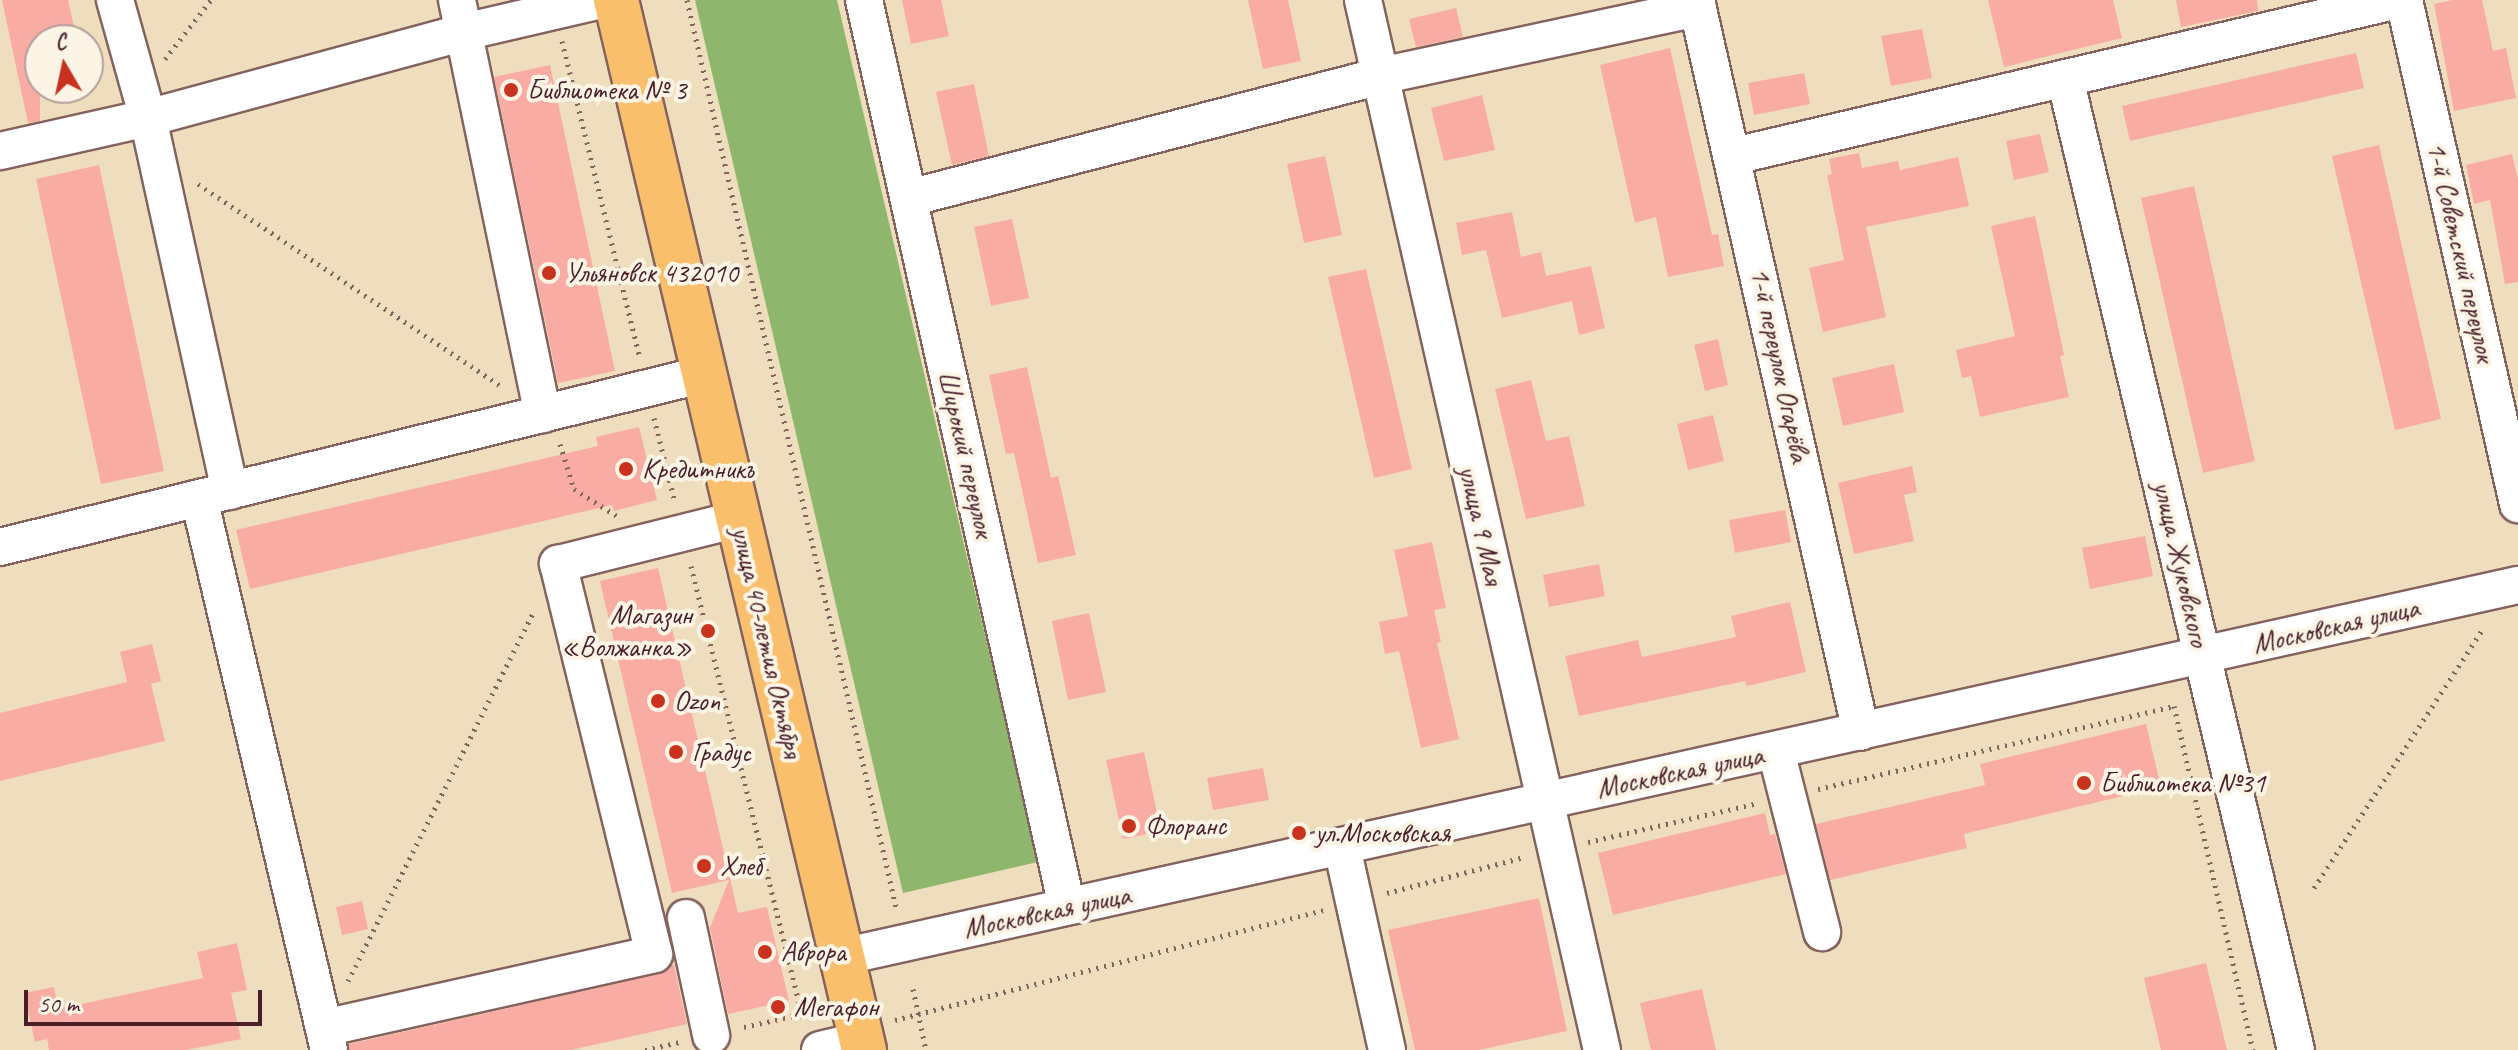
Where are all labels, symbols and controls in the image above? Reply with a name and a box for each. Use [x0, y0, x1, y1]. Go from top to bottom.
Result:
north arrow [24, 24, 104, 104]
text: С [53, 28, 68, 57]
place label: Библиотека № 3 [527, 73, 686, 107]
marker: Библиотека № 3 [502, 81, 520, 99]
street label: 1-й Советский переулок [2419, 139, 2503, 365]
place label: Ульяновск 432010 [565, 256, 738, 290]
marker: Ульяновск 432010 [540, 264, 558, 282]
street label: 1-й переулок Огарёва [1743, 264, 1817, 466]
street label: Широкий переулок [931, 368, 1001, 540]
place label: Кредитникъ [642, 452, 754, 486]
marker: Кредитникъ [617, 460, 635, 478]
street label: улица 9 Мая [1451, 462, 1511, 588]
street label: улица Жуковского [2146, 477, 2216, 651]
street label: улица 40-летия Октября [724, 522, 810, 762]
street label: Московская улица [2249, 590, 2423, 662]
place label: Магазин «Волжанка» [561, 598, 692, 664]
marker: Магазин «Волжанка» [699, 622, 717, 640]
place label: Ozon [674, 684, 720, 718]
marker: Ozon [649, 692, 667, 710]
place label: Градус [692, 735, 751, 769]
street label: Московская улица [1593, 738, 1767, 806]
marker: Градус [667, 743, 685, 761]
place label: Библиотека №31 [2100, 766, 2265, 800]
marker: Библиотека №31 [2075, 774, 2093, 792]
place label: Флоранс [1145, 809, 1226, 843]
place label: ул.Московская [1315, 816, 1450, 850]
marker: Флоранс [1120, 817, 1138, 835]
marker: ул.Московская [1290, 824, 1308, 842]
place label: Хлеб [720, 849, 761, 883]
marker: Хлеб [695, 857, 713, 875]
street label: Московская улица [960, 878, 1134, 946]
place label: Аврора [781, 935, 846, 969]
marker: Аврора [756, 943, 774, 961]
scale bar [28, 974, 266, 1024]
text: 50 m [38, 989, 79, 1019]
place label: Мегафон [794, 990, 878, 1024]
marker: Мегафон [769, 998, 787, 1016]

